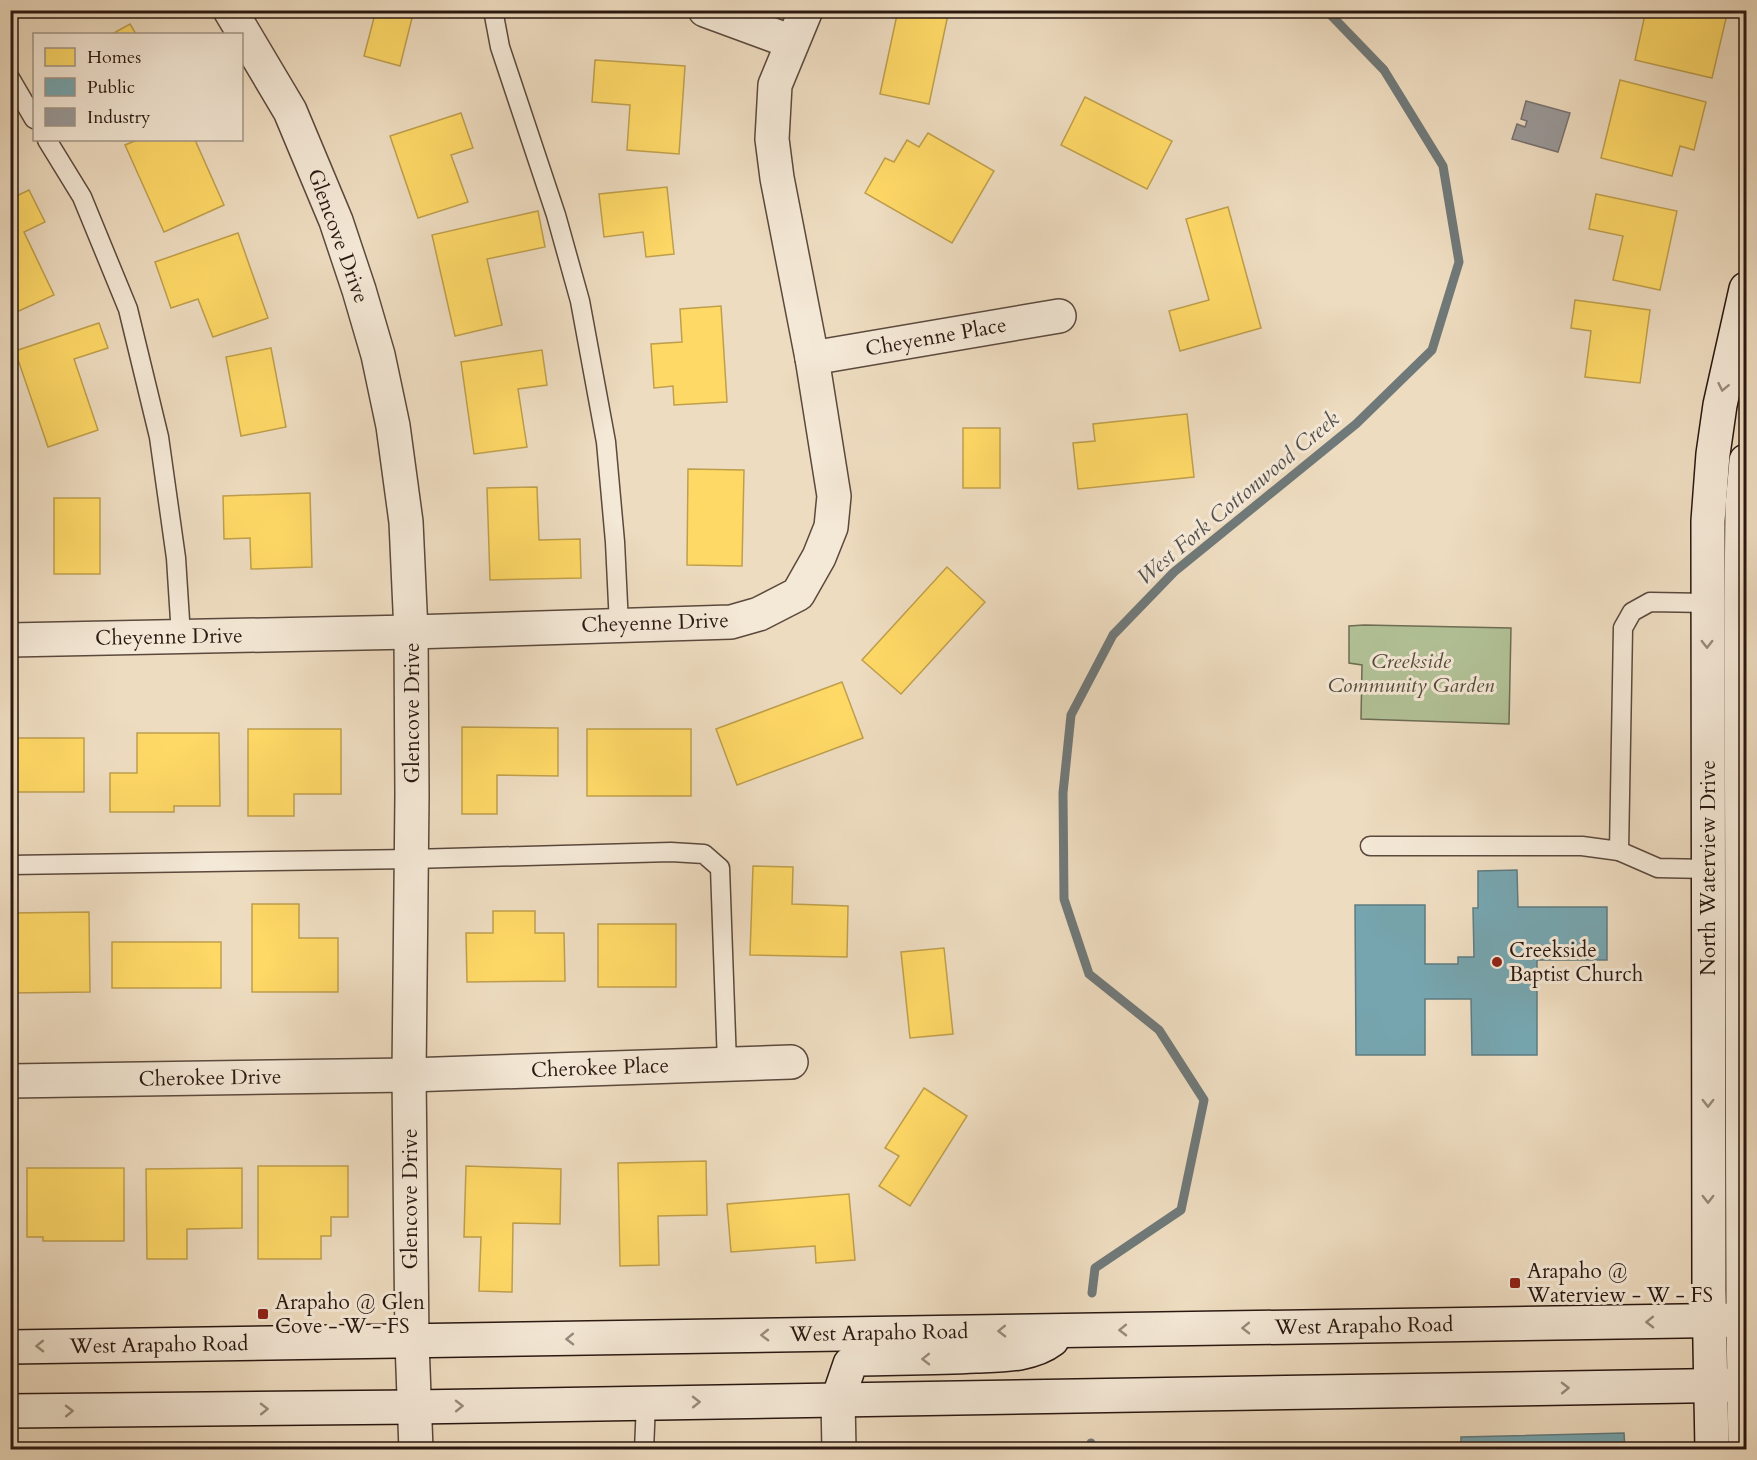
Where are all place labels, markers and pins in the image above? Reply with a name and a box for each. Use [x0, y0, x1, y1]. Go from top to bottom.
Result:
place label: Creekside Baptist Church [1509, 936, 1644, 989]
marker: Creekside Baptist Church [1490, 955, 1504, 969]
place label: Arapaho @ Waterview - W - FS [1526, 1257, 1713, 1310]
marker: Arapaho @ Waterview - W - FS [1508, 1276, 1522, 1290]
place label: Arapaho @ Glen Cove - W - FS [275, 1288, 425, 1341]
marker: Arapaho @ Glen Cove - W - FS [256, 1307, 270, 1321]

